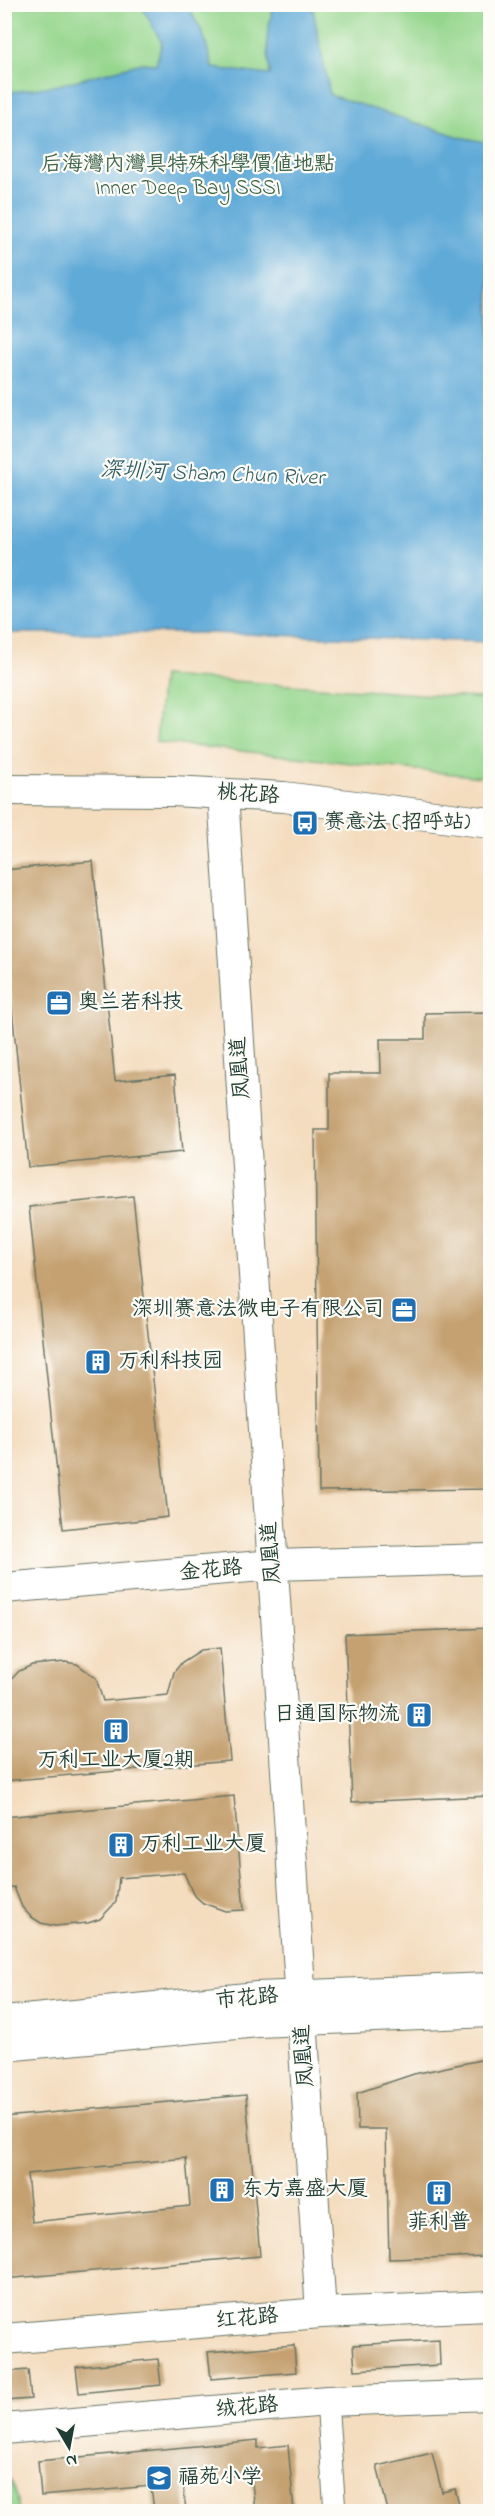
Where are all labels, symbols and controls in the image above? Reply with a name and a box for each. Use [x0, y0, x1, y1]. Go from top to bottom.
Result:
park label: 后海灣內灣具特殊科學價值地點 Inner Deep Bay SSSI [41, 150, 335, 206]
water label: 深圳河 Sham Chun River [100, 455, 328, 495]
street label: 桃花路 [216, 778, 280, 812]
bus stop icon: 赛意法 (招呼站) [290, 808, 320, 838]
place label: 赛意法 (招呼站) [324, 808, 470, 838]
office icon: 奥兰若科技 [44, 988, 74, 1018]
place label: 奥兰若科技 [78, 988, 183, 1018]
street label: 凤凰道 [224, 1036, 258, 1100]
place label: 深圳赛意法微电子有限公司 [132, 1295, 384, 1325]
office icon: 深圳赛意法微电子有限公司 [389, 1295, 419, 1325]
building icon: 万利科技园 [83, 1347, 113, 1377]
place label: 万利科技园 [118, 1347, 223, 1377]
street label: 凤凰道 [255, 1521, 289, 1585]
street label: 金花路 [178, 1553, 244, 1589]
place label: 日通国际物流 [274, 1700, 400, 1730]
building icon: 日通国际物流 [404, 1700, 434, 1730]
building icon: 万利工业大厦2期 [101, 1716, 131, 1746]
place label: 万利工业大厦2期 [37, 1746, 195, 1776]
building icon: 万利工业大厦 [106, 1830, 136, 1860]
place label: 万利工业大厦 [140, 1830, 266, 1860]
street label: 市花路 [214, 1981, 280, 2017]
street label: 凤凰道 [288, 2024, 322, 2088]
building icon: 东方嘉盛大厦 [207, 2175, 237, 2205]
place label: 东方嘉盛大厦 [242, 2175, 368, 2205]
building icon: 菲利普 [424, 2178, 454, 2208]
place label: 菲利普 [408, 2208, 471, 2238]
street label: 红花路 [214, 2301, 280, 2337]
street label: 绒花路 [214, 2390, 280, 2426]
north arrow [39, 2417, 99, 2477]
text: N [64, 2447, 79, 2473]
school or university icon: 福苑小学 [144, 2463, 174, 2493]
place label: 福苑小学 [178, 2463, 262, 2493]

